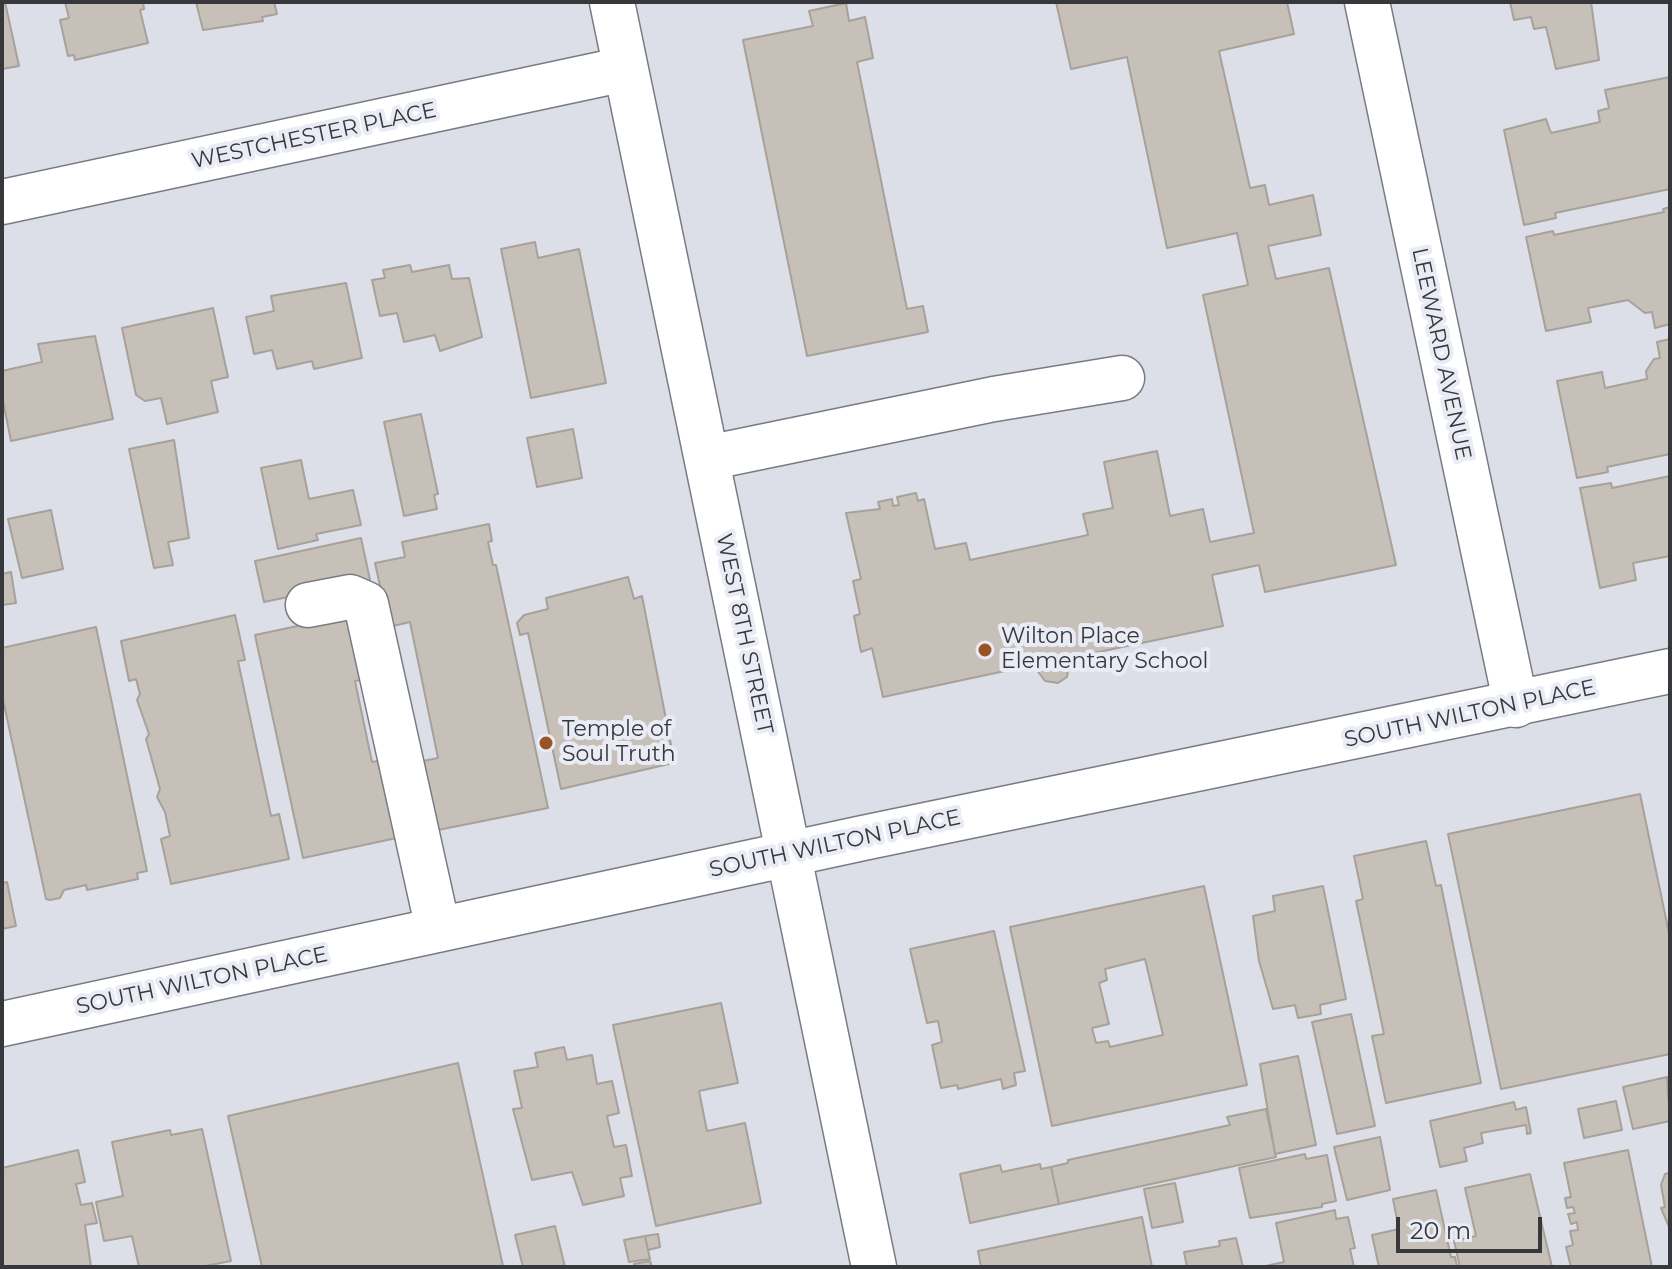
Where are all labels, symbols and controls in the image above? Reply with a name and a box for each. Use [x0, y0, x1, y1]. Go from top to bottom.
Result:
street label: WESTCHESTER PLACE [189, 97, 439, 175]
street label: LEEWARD AVENUE [1406, 246, 1476, 462]
street label: WEST 8TH STREET [710, 531, 778, 737]
place label: Wilton Place Elementary School [1001, 624, 1208, 676]
marker: Wilton Place Elementary School [976, 641, 994, 659]
street label: SOUTH WILTON PLACE [1342, 674, 1598, 754]
place label: Temple of Soul Truth [562, 717, 676, 768]
marker: Temple of Soul Truth [537, 734, 555, 752]
street label: SOUTH WILTON PLACE [707, 804, 963, 884]
street label: SOUTH WILTON PLACE [74, 941, 330, 1021]
scale bar [1400, 1201, 1546, 1251]
text: 20 m [1410, 1216, 1471, 1245]

